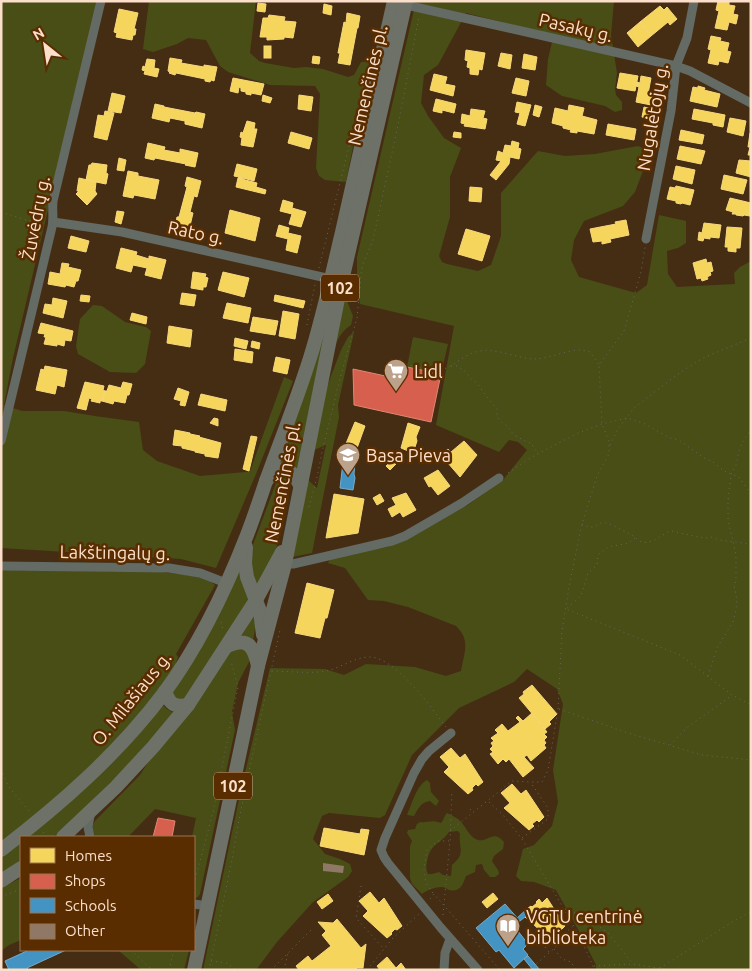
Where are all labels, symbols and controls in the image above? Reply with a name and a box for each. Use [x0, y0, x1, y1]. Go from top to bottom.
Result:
street label: Pasakų g. [537, 9, 615, 45]
north arrow [20, 20, 70, 70]
street label: Nemenčinės pl. [343, 23, 391, 147]
text: N [30, 24, 47, 43]
street label: Nugalėtojų g. [633, 62, 671, 172]
street label: Žuvėdrų g. [16, 174, 53, 262]
street label: Rato g. [166, 216, 226, 248]
road number: 102 [321, 274, 359, 302]
supermarket icon: Lidl [383, 358, 409, 392]
place label: Lidl [414, 361, 443, 381]
street label: Nemenčinės pl. [260, 420, 304, 544]
school or university icon: Basa Pieva [335, 442, 361, 476]
place label: Basa Pieva [366, 445, 451, 465]
street label: Lakštingalų g. [60, 541, 170, 563]
street label: O. Milašiaus g. [87, 647, 175, 749]
road number: 102 [214, 772, 252, 799]
legend [20, 836, 195, 951]
text: Homes [65, 847, 112, 864]
text: Shops [65, 872, 106, 889]
text: Schools [65, 897, 116, 914]
place label: VGTU centrinė biblioteka [526, 906, 643, 947]
library icon: VGTU centrinė biblioteka [495, 913, 521, 947]
text: Other [65, 922, 105, 939]

